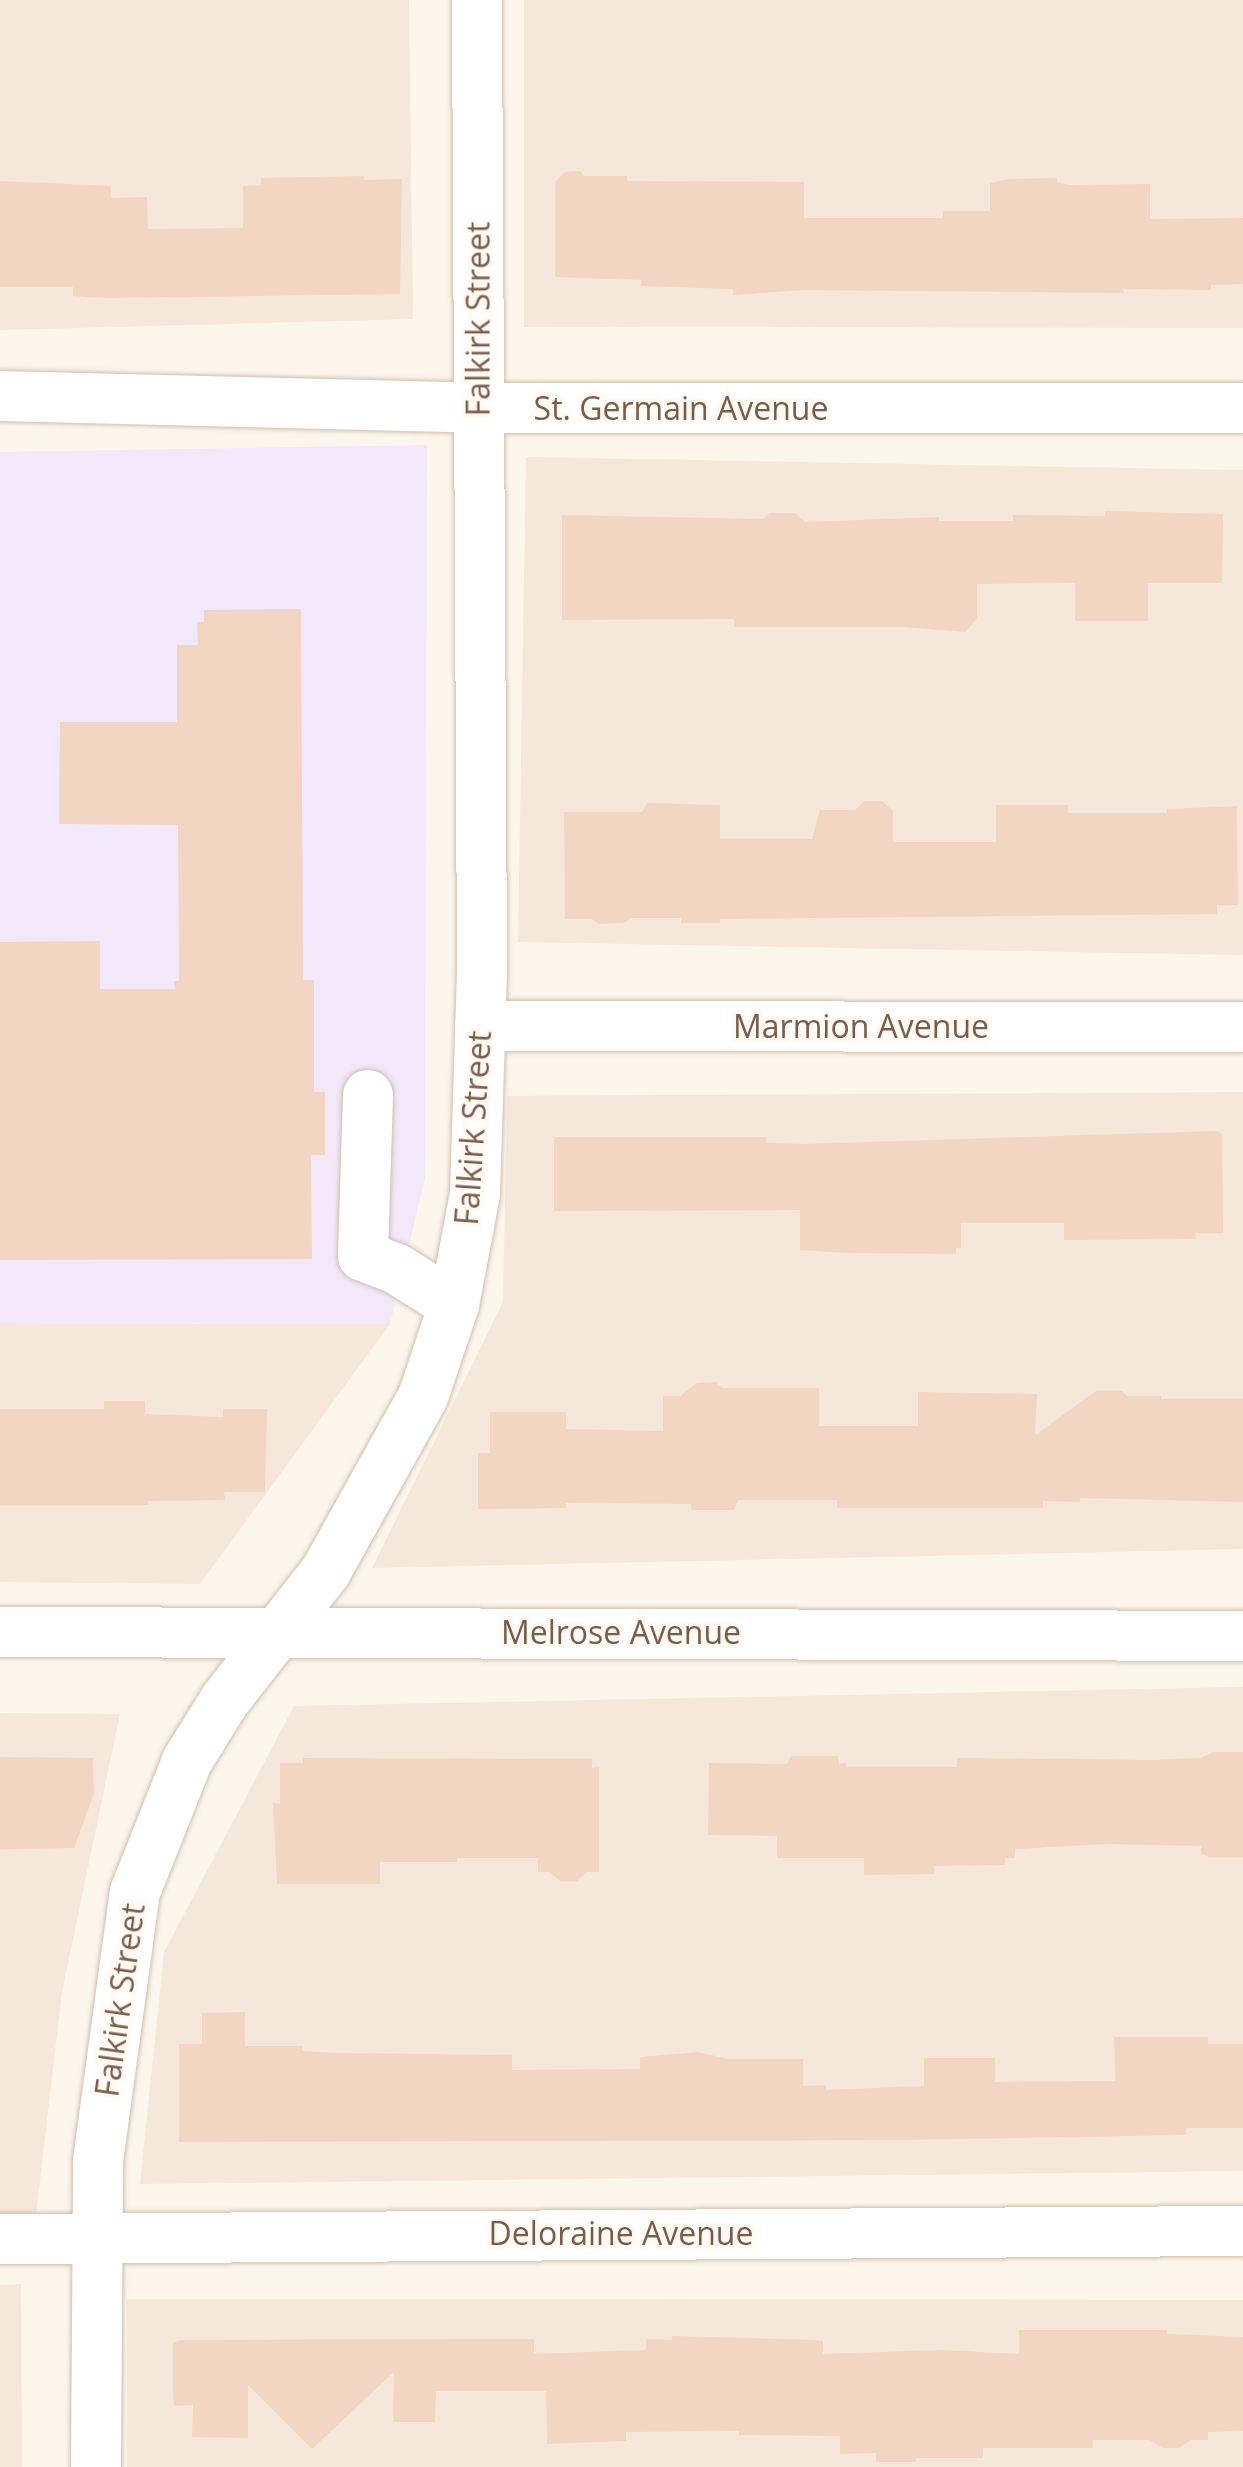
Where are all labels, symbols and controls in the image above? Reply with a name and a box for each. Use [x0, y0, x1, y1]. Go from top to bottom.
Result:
street label: Falkirk Street [459, 222, 497, 416]
street label: St. Germain Avenue [534, 389, 828, 427]
street label: Marmion Avenue [733, 1007, 989, 1045]
street label: Falkirk Street [447, 1029, 499, 1227]
street label: Melrose Avenue [501, 1613, 741, 1651]
street label: Falkirk Street [87, 1901, 153, 2099]
street label: Deloraine Avenue [489, 2214, 753, 2252]

